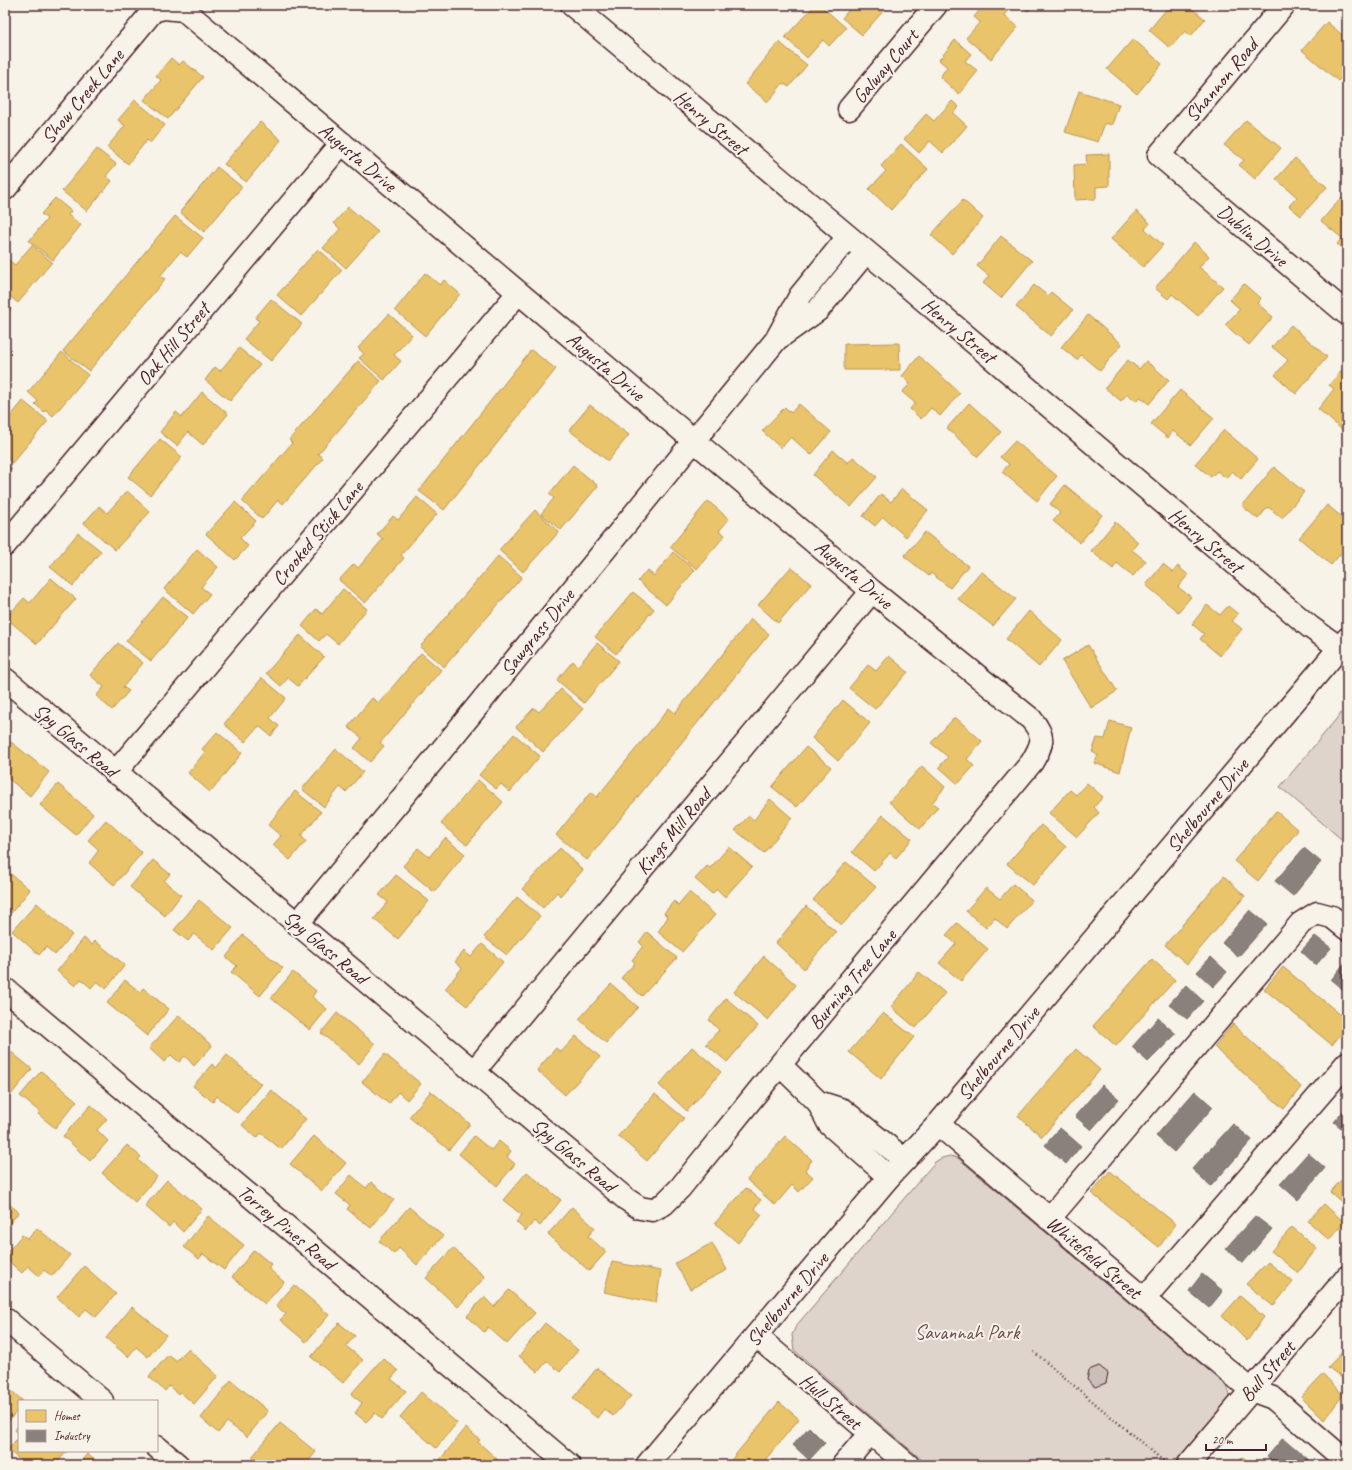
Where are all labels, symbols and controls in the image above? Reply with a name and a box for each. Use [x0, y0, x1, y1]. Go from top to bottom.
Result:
street label: Galway Court [847, 22, 925, 109]
street label: Shannon Road [1179, 31, 1266, 127]
street label: Show Creek Lane [35, 43, 130, 149]
street label: Henry Street [669, 84, 755, 163]
street label: Augusta Drive [314, 118, 403, 198]
street label: Dublin Drive [1212, 199, 1294, 273]
street label: Henry Street [917, 292, 1003, 371]
street label: Oak Hill Street [131, 295, 217, 391]
street label: Augusta Drive [562, 327, 651, 407]
street label: Crooked Stick Lane [266, 475, 369, 591]
street label: Henry Street [1164, 502, 1250, 581]
street label: Augusta Drive [810, 535, 899, 615]
street label: Sawgrass Drive [495, 583, 581, 681]
street label: Spy Glass Road [28, 698, 125, 785]
street label: Shelbourne Drive [1161, 752, 1255, 858]
street label: Kings Mill Road [630, 781, 719, 880]
street label: Spy Glass Road [278, 905, 375, 992]
street label: Burning Tree Lane [803, 923, 903, 1035]
street label: Shelbourne Drive [952, 1000, 1046, 1106]
street label: Spy Glass Road [526, 1113, 623, 1200]
street label: Torrey Pines Road [233, 1179, 343, 1278]
street label: Whitefield Street [1041, 1211, 1148, 1306]
street label: Shelbourne Drive [741, 1246, 835, 1352]
park label: Savannah Park [915, 1320, 1021, 1345]
street label: Bull Street [1234, 1334, 1302, 1407]
street label: Hull Street [795, 1368, 868, 1437]
legend [18, 1400, 158, 1452]
text: Homes [54, 1408, 81, 1424]
scale bar [1206, 1426, 1266, 1452]
text: Industry [54, 1428, 91, 1444]
text: 20 m [1212, 1432, 1234, 1448]

